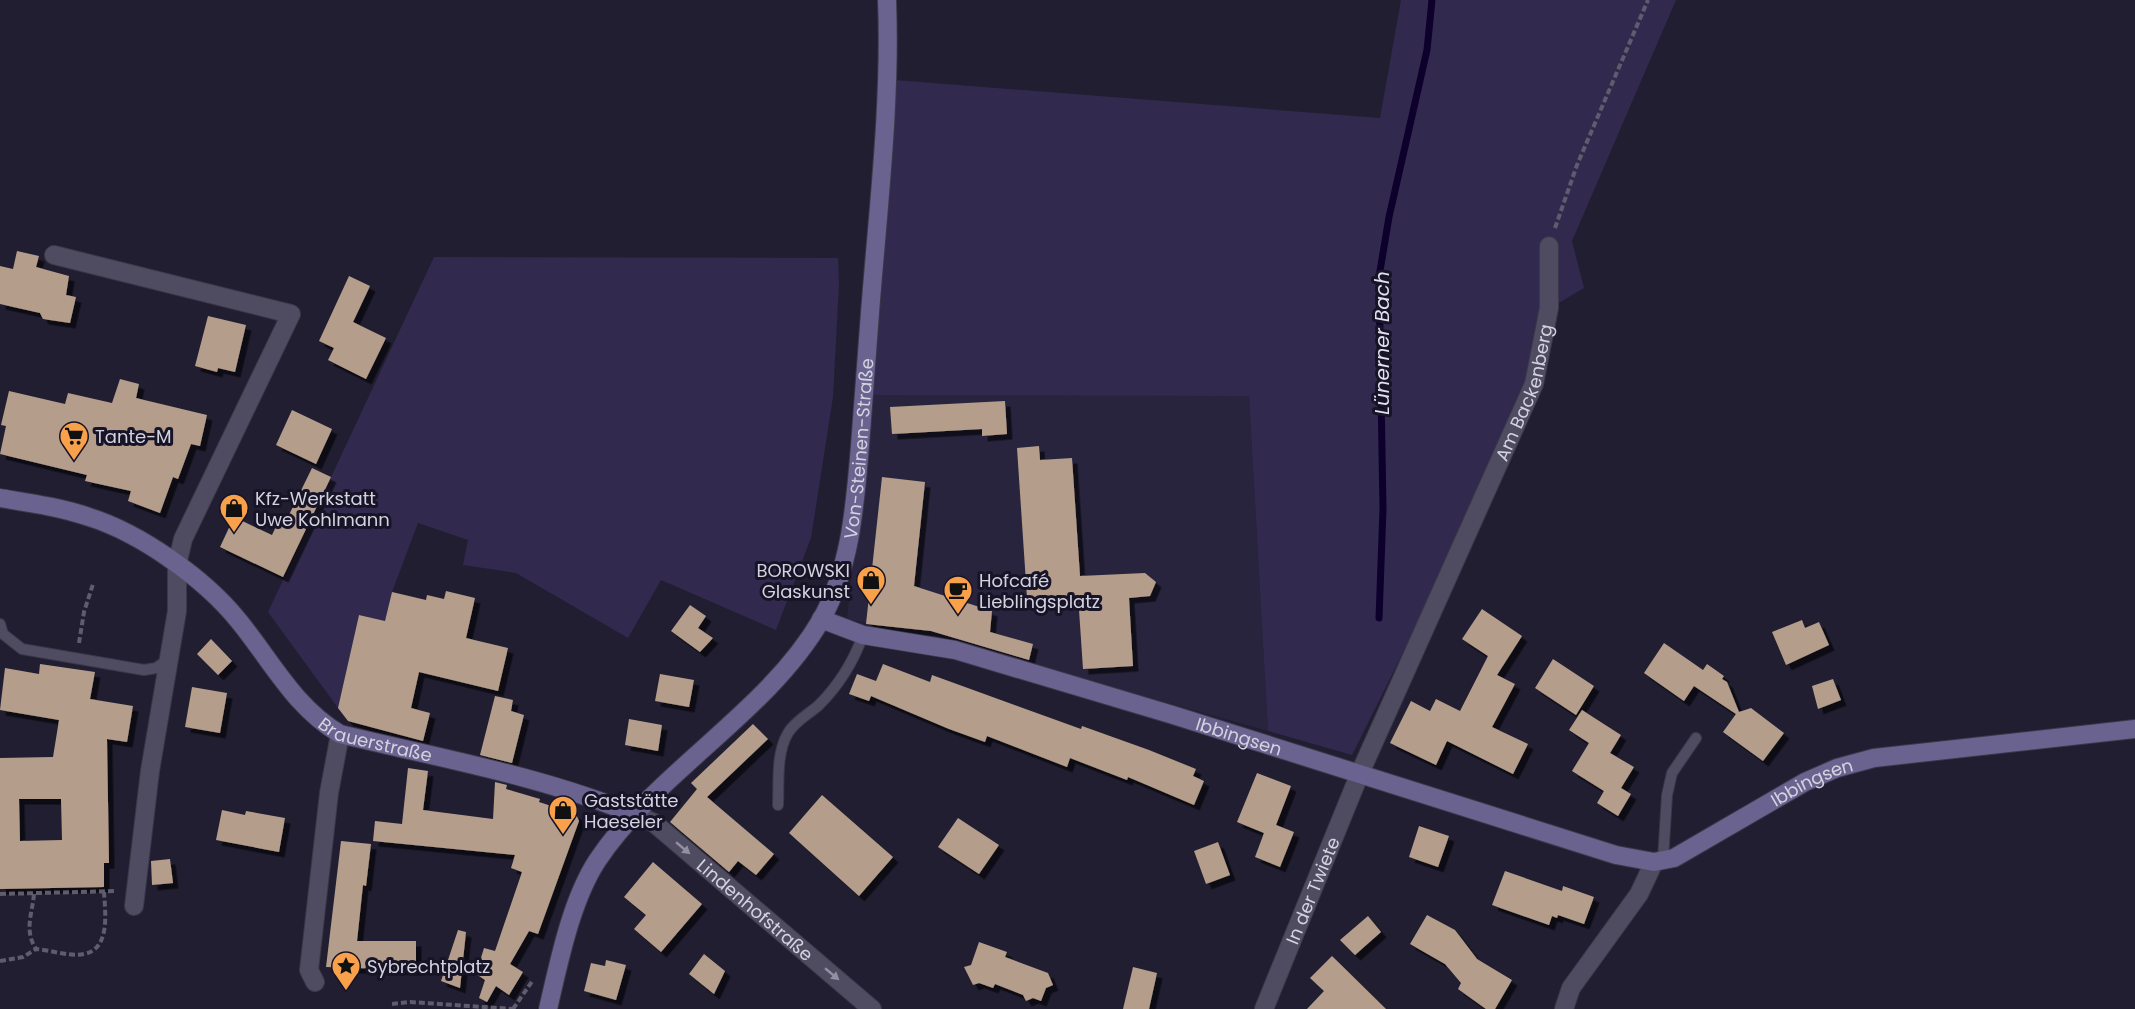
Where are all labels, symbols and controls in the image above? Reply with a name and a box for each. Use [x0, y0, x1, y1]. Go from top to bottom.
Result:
water label: Lünerner Bach [1368, 271, 1396, 415]
street label: Am Backenberg [1489, 322, 1558, 465]
street label: Von-Steinen-Straße [837, 357, 879, 541]
supermarket icon: Tante-M [58, 420, 90, 462]
place label: Tante-M [95, 424, 172, 449]
place label: Kfz-Werkstatt Uwe Kohlmann [255, 486, 390, 532]
shop icon: Kfz-Werkstatt Uwe Kohlmann [218, 492, 250, 534]
place label: BOROWSKI Glaskunst [756, 558, 850, 604]
shop icon: BOROWSKI Glaskunst [855, 564, 887, 606]
place label: Hofcafé Lieblingsplatz [979, 568, 1100, 614]
cafe icon: Hofcafé Lieblingsplatz [942, 574, 974, 616]
street label: Brauerstraße [313, 711, 435, 767]
street label: Ibbingsen [1193, 711, 1285, 761]
street label: Ibbingsen [1766, 752, 1856, 812]
place label: Gaststätte Haeseler [584, 788, 679, 834]
shop icon: Gaststätte Haeseler [547, 794, 579, 836]
street label: In der Twiete [1279, 833, 1345, 948]
one-way arrow [675, 841, 691, 854]
street label: Lindenhofstraße [692, 853, 819, 966]
place icon: Sybrechtplatz [330, 950, 362, 992]
place label: Sybrechtplatz [367, 954, 490, 979]
one-way arrow [824, 967, 839, 980]

